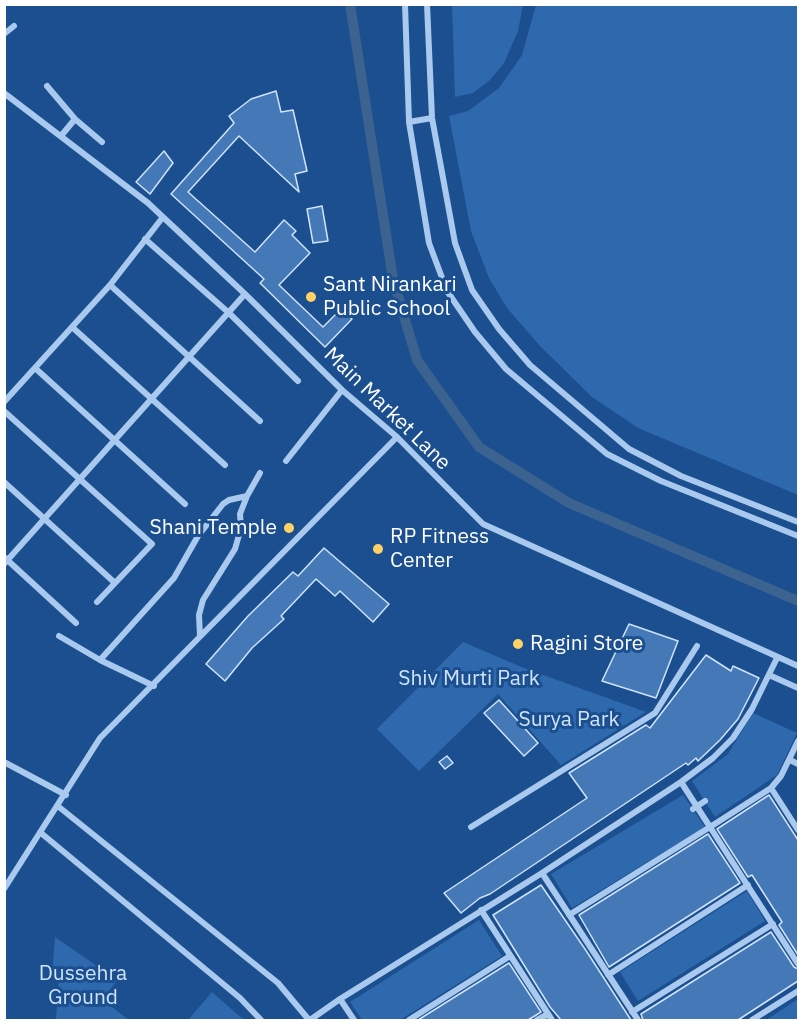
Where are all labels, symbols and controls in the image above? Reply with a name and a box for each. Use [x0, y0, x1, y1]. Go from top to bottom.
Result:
place label: Sant Nirankari Public School [323, 272, 457, 322]
marker: Sant Nirankari Public School [304, 290, 318, 304]
street label: Main Market Lane [319, 342, 455, 476]
place label: Shani Temple [150, 515, 277, 541]
marker: Shani Temple [282, 521, 296, 535]
place label: RP Fitness Center [390, 524, 489, 574]
marker: RP Fitness Center [371, 542, 385, 556]
place label: Ragini Store [530, 631, 643, 657]
marker: Ragini Store [511, 637, 525, 651]
park label: Shiv Murti Park [398, 666, 540, 692]
park label: Surya Park [519, 707, 619, 733]
park label: Dussehra Ground [39, 961, 127, 1011]

